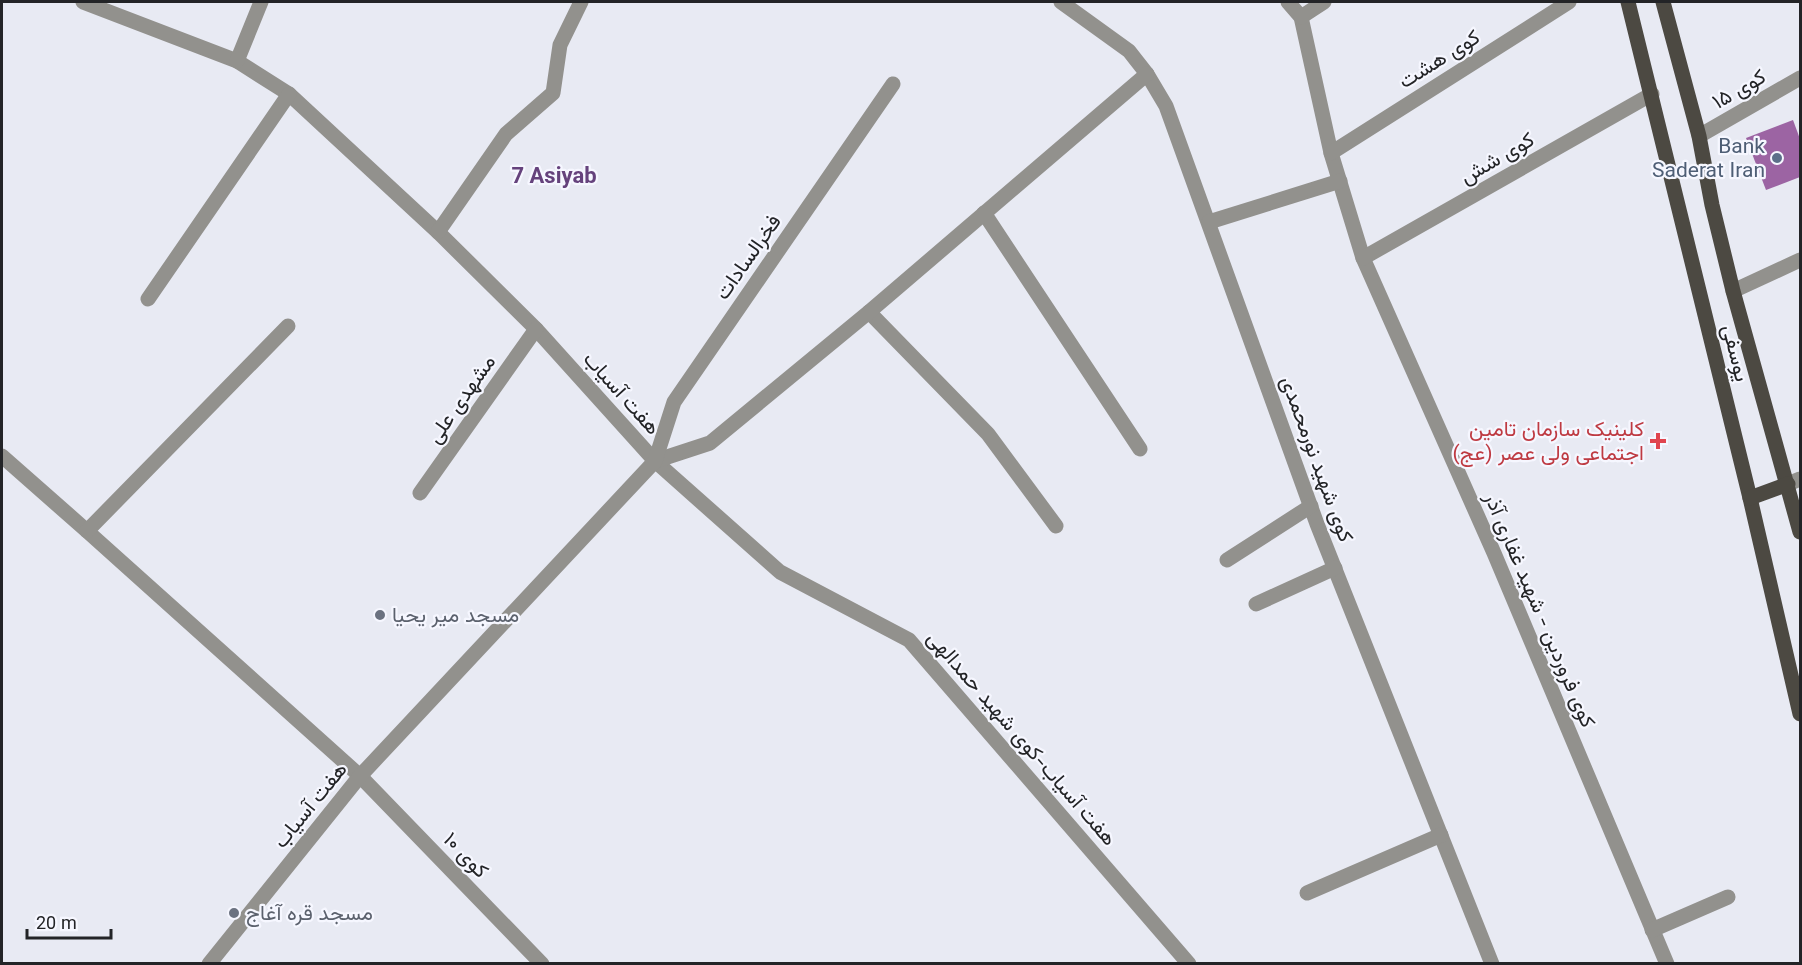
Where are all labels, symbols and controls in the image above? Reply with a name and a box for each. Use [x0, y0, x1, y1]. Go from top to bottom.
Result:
street label: کوی هشت [1392, 22, 1487, 98]
street label: کوی ۱۵ [1707, 62, 1773, 119]
street label: کوی شش [1454, 125, 1541, 194]
place label: Bank Saderat Iran [1652, 131, 1765, 188]
marker: Bank Saderat Iran [1770, 151, 1784, 165]
district label: 7 Asiyab [511, 160, 597, 195]
street label: فخرالسادات [708, 208, 791, 307]
street label: یوسفی [1712, 321, 1758, 385]
street label: هفت آسیاب [574, 345, 668, 443]
street label: مشهدی علی [419, 349, 505, 451]
street label: کوی شهید نورمحمدی [1270, 372, 1361, 547]
place label: کلینیک سازمان تامین اجتماعی ولی عصر (عج) [1453, 414, 1644, 471]
marker: کلینیک سازمان تامین اجتماعی ولی عصر (عج) [1649, 432, 1667, 450]
street label: کوی فروردین - شهید غفاری آذر [1474, 487, 1603, 733]
place label: مسجد میر یحیا [392, 600, 519, 633]
marker: مسجد میر یحیا [373, 608, 387, 622]
street label: هفت آسیاب-کوی شهید حمدالهی [918, 624, 1124, 854]
street label: هفت آسیاب [266, 755, 356, 856]
street label: کوی ۱۰ [434, 825, 496, 887]
place label: مسجد قره آغاج [246, 898, 373, 931]
scale bar [27, 902, 111, 940]
marker: مسجد قره آغاج [227, 906, 241, 920]
text: 20 m [36, 911, 77, 939]

